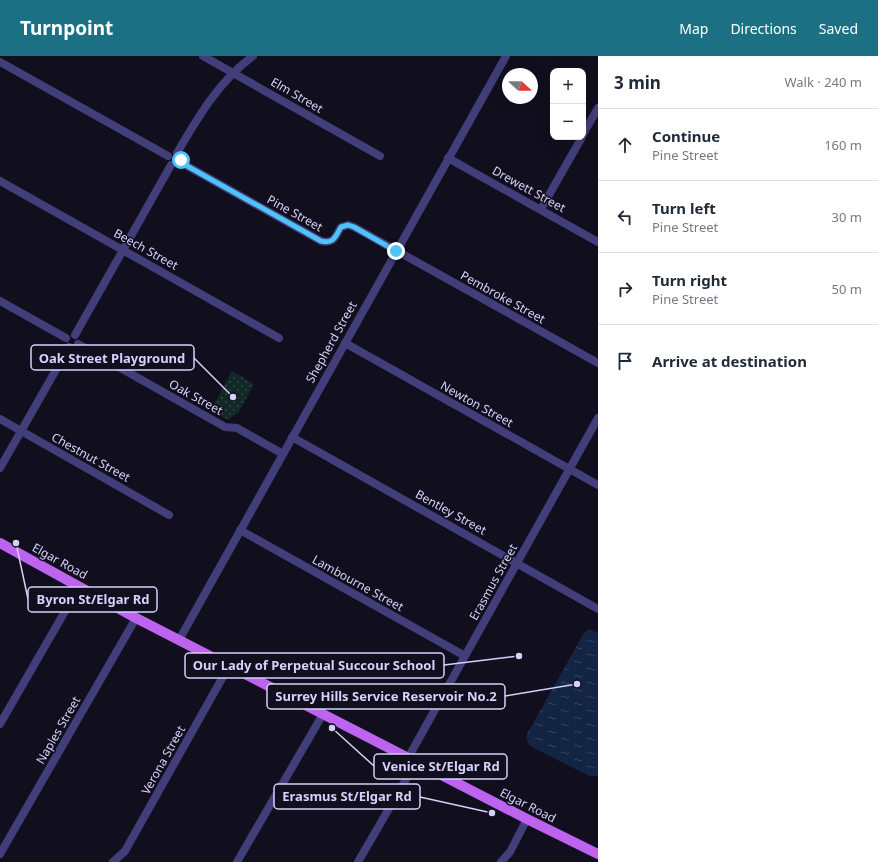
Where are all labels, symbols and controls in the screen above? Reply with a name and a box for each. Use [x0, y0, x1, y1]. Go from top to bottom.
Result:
text: Turnpoint [20, 15, 113, 41]
text: Map [679, 19, 708, 38]
text: Directions [730, 19, 797, 38]
text: Saved [819, 19, 858, 38]
north arrow [502, 68, 538, 104]
map controls [550, 68, 586, 140]
button: + [550, 68, 586, 104]
text: 3 min [614, 71, 661, 94]
street label: Elm Street [268, 73, 327, 117]
text: Walk · 240 m [784, 73, 862, 91]
button: − [550, 104, 586, 140]
text: Continue [652, 126, 720, 146]
icon: ahead [614, 134, 636, 156]
text: 160 m [824, 136, 862, 154]
text: Pine Street [652, 146, 718, 164]
route start [172, 151, 190, 169]
street label: Drewett Street [489, 162, 569, 217]
street label: Pine Street [264, 191, 326, 236]
text: Turn left [652, 198, 716, 218]
icon: left [614, 206, 636, 228]
text: 30 m [832, 208, 862, 226]
text: Pine Street [652, 218, 718, 236]
street label: Beech Street [111, 224, 182, 274]
route end [387, 242, 405, 260]
street label: Pembroke Street [458, 267, 549, 328]
text: Turn right [652, 270, 727, 290]
icon: right [614, 278, 636, 300]
text: 50 m [832, 280, 862, 298]
text: Pine Street [652, 290, 718, 308]
street label: Shepherd Street [301, 297, 361, 386]
callout: Oak Street Playground [31, 345, 194, 370]
text: Oak Street Playground [39, 349, 185, 367]
icon: arrive [614, 350, 636, 372]
text: Arrive at destination [652, 351, 807, 371]
street label: Oak Street [166, 375, 227, 419]
street label: Newton Street [438, 377, 517, 431]
street label: Chestnut Street [49, 428, 134, 486]
street label: Bentley Street [412, 485, 490, 539]
street label: Elgar Road [29, 539, 91, 583]
street label: Erasmus Street [465, 540, 521, 623]
street label: Lambourne Street [309, 551, 407, 615]
callout: Byron St/Elgar Rd [28, 587, 157, 612]
text: Byron St/Elgar Rd [37, 590, 149, 608]
callout: Our Lady of Perpetual Succour School [185, 653, 444, 678]
text: Our Lady of Perpetual Succour School [193, 656, 435, 674]
callout: Surrey Hills Service Reservoir No.2 [267, 684, 505, 709]
text: Surrey Hills Service Reservoir No.2 [275, 687, 497, 705]
street label: Naples Street [32, 692, 85, 767]
street label: Verona Street [137, 722, 189, 798]
callout: Venice St/Elgar Rd [374, 754, 507, 779]
text: Venice St/Elgar Rd [382, 757, 500, 775]
callout: Erasmus St/Elgar Rd [274, 784, 420, 809]
street label: Elgar Road [497, 784, 559, 826]
text: Erasmus St/Elgar Rd [282, 787, 412, 805]

